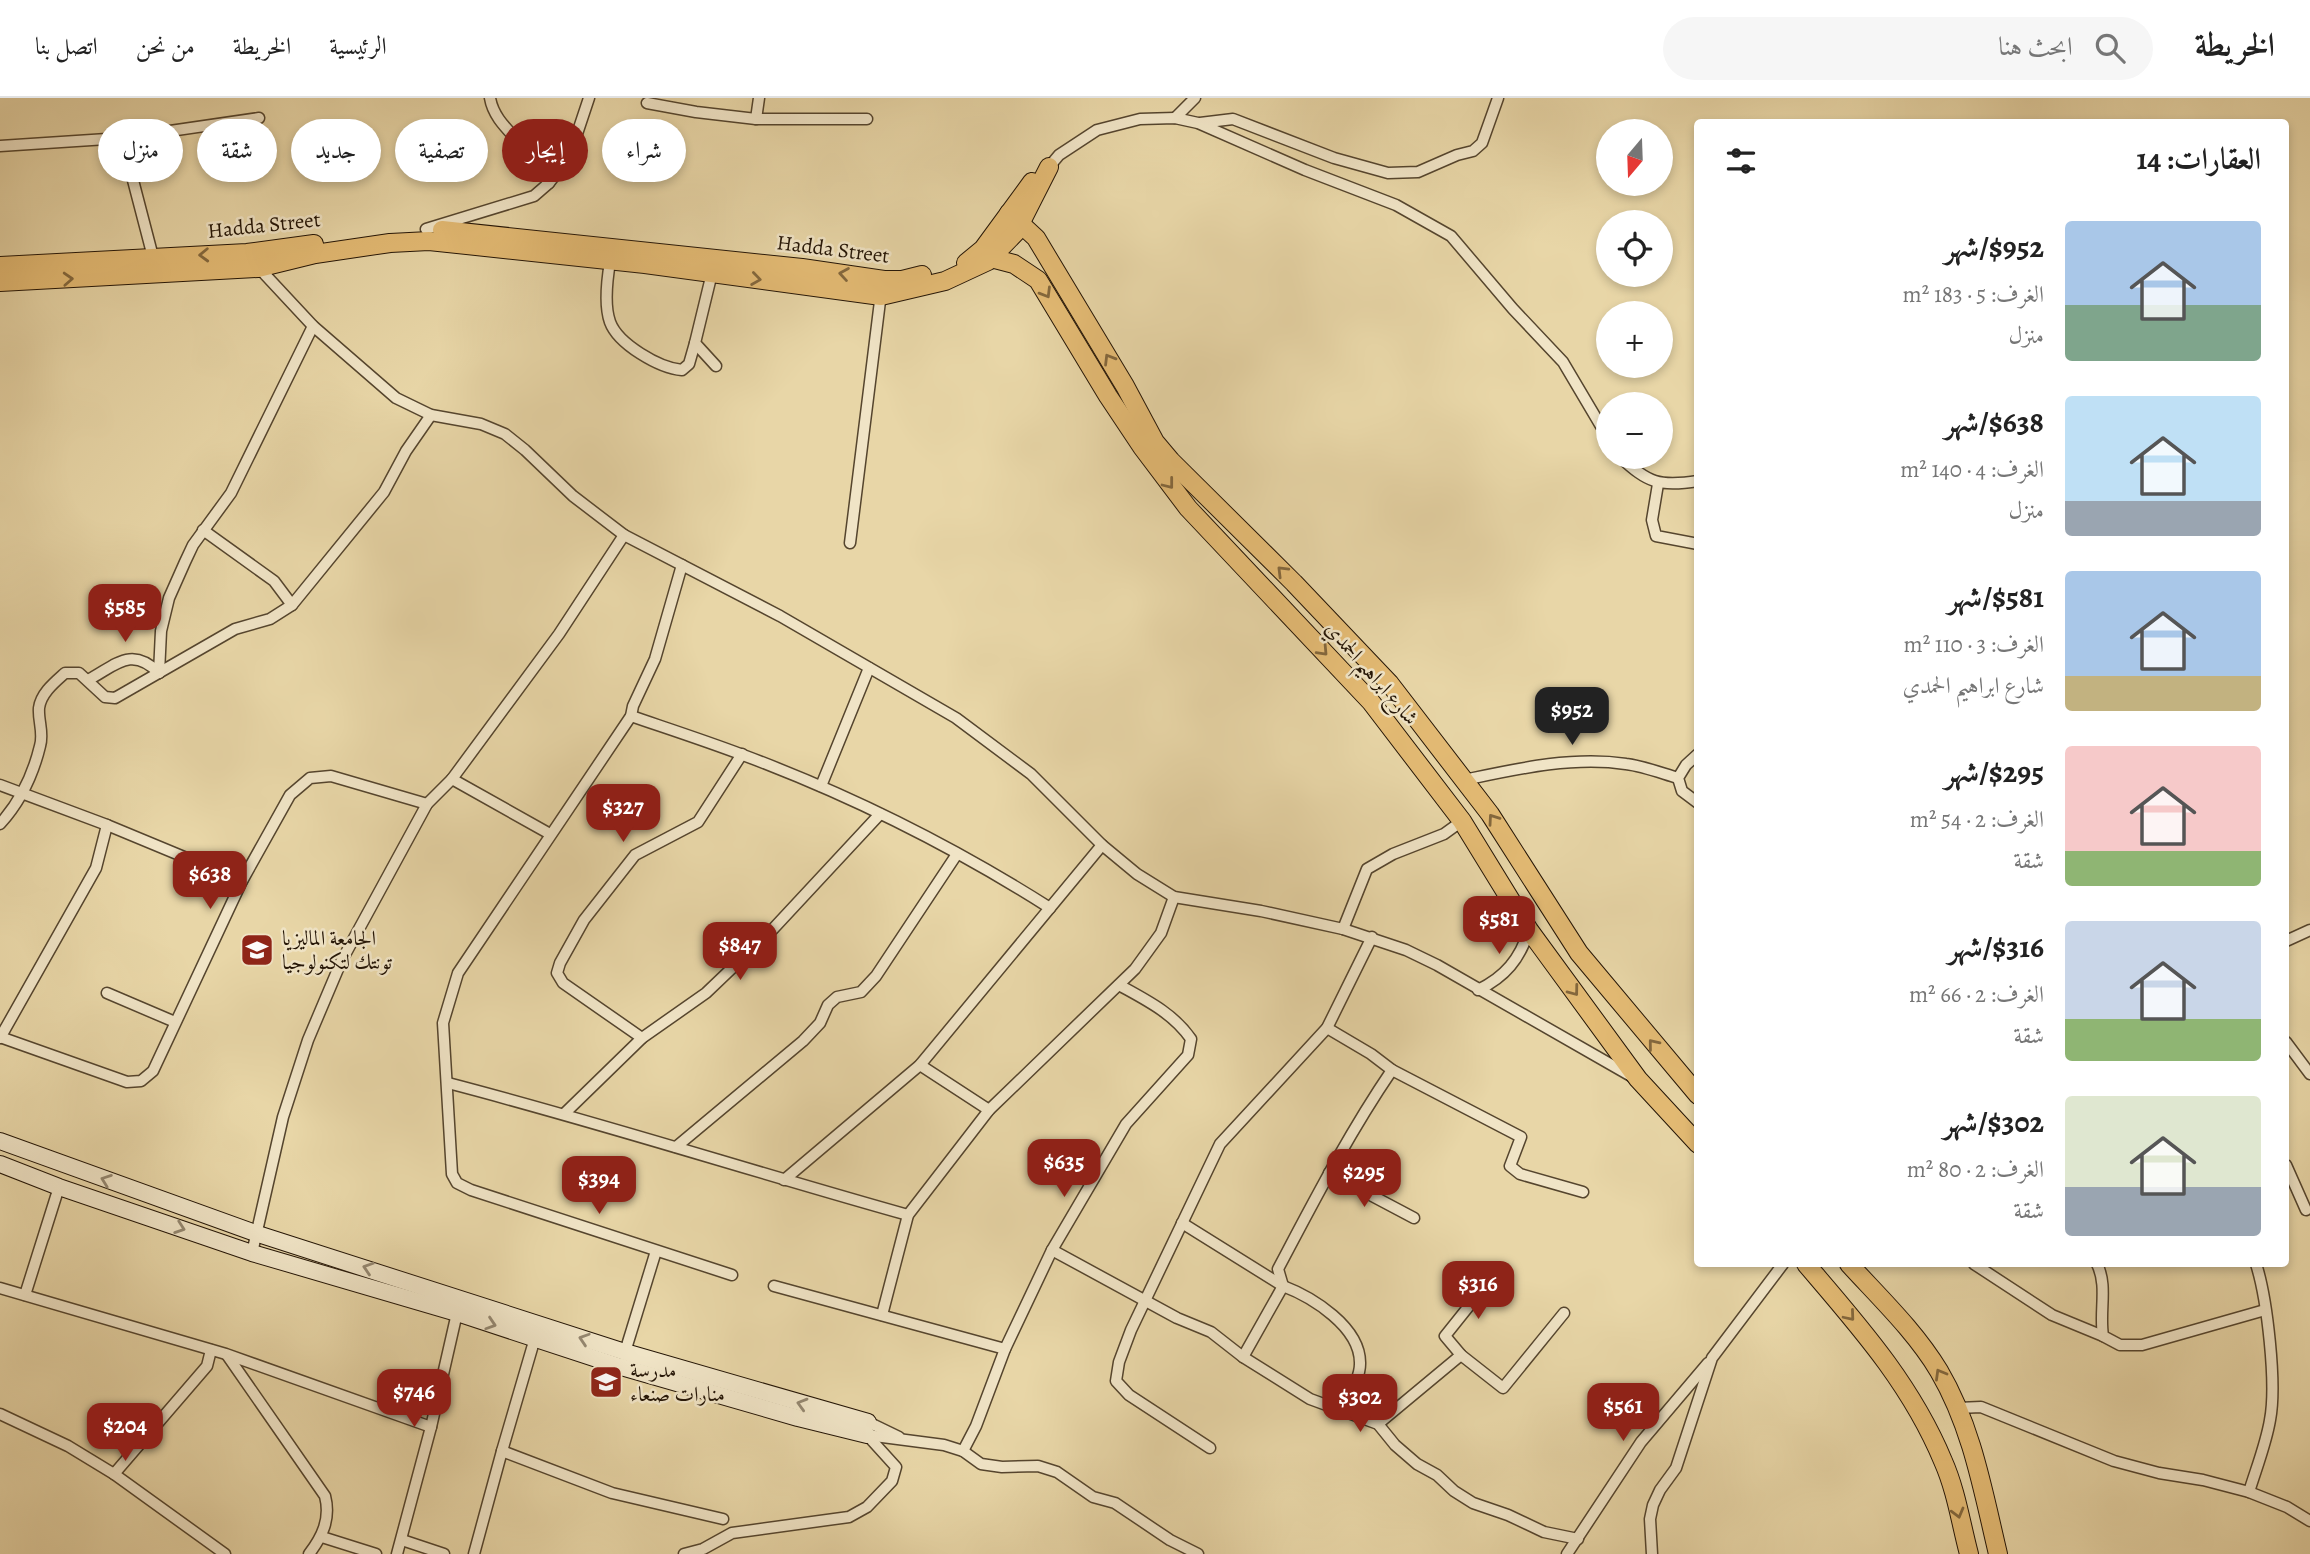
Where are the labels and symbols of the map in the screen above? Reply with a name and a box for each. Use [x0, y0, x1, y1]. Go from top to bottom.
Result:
north arrow [1596, 119, 1673, 196]
street label: Hadda Street [206, 205, 322, 245]
street label: Hadda Street [775, 228, 891, 270]
one-way arrow [199, 247, 210, 262]
one-way arrow [838, 267, 850, 282]
one-way arrow [63, 271, 74, 286]
one-way arrow [750, 271, 762, 286]
one-way arrow [1038, 285, 1051, 298]
one-way arrow [1104, 353, 1117, 366]
one-way arrow [1161, 476, 1174, 489]
one-way arrow [1278, 567, 1291, 580]
pin: $585 [84, 584, 166, 644]
street label: شارع ابراهيم الحمدي [1314, 615, 1425, 736]
one-way arrow [1315, 643, 1328, 656]
pin: $952 [1531, 688, 1613, 747]
pin: $327 [582, 784, 664, 844]
one-way arrow [1489, 814, 1501, 827]
pin: $638 [169, 852, 251, 911]
pin: $581 [1458, 896, 1540, 956]
pin: $847 [699, 922, 781, 982]
place label: الجامعة الماليزيا تونتك لتكنولوجيا [282, 924, 393, 976]
school or university icon: الجامعة الماليزيا تونتك لتكنولوجيا [238, 931, 276, 969]
one-way arrow [1566, 983, 1578, 996]
one-way arrow [1648, 1039, 1661, 1051]
pin: $635 [1023, 1140, 1105, 1199]
pin: $295 [1323, 1150, 1405, 1209]
pin: $394 [558, 1156, 640, 1216]
one-way arrow [101, 1174, 113, 1188]
one-way arrow [173, 1220, 185, 1234]
one-way arrow [362, 1262, 374, 1277]
pin: $316 [1437, 1262, 1519, 1321]
one-way arrow [1842, 1307, 1854, 1320]
one-way arrow [484, 1316, 496, 1330]
one-way arrow [579, 1333, 591, 1347]
place label: مدرسة منارات صنعاء [630, 1356, 725, 1408]
school or university icon: مدرسة منارات صنعاء [587, 1363, 625, 1401]
one-way arrow [1935, 1368, 1948, 1381]
pin: $746 [373, 1370, 455, 1429]
pin: $302 [1319, 1374, 1401, 1434]
pin: $561 [1582, 1384, 1664, 1443]
one-way arrow [797, 1397, 809, 1412]
pin: $204 [84, 1404, 166, 1463]
one-way arrow [1950, 1506, 1964, 1518]

